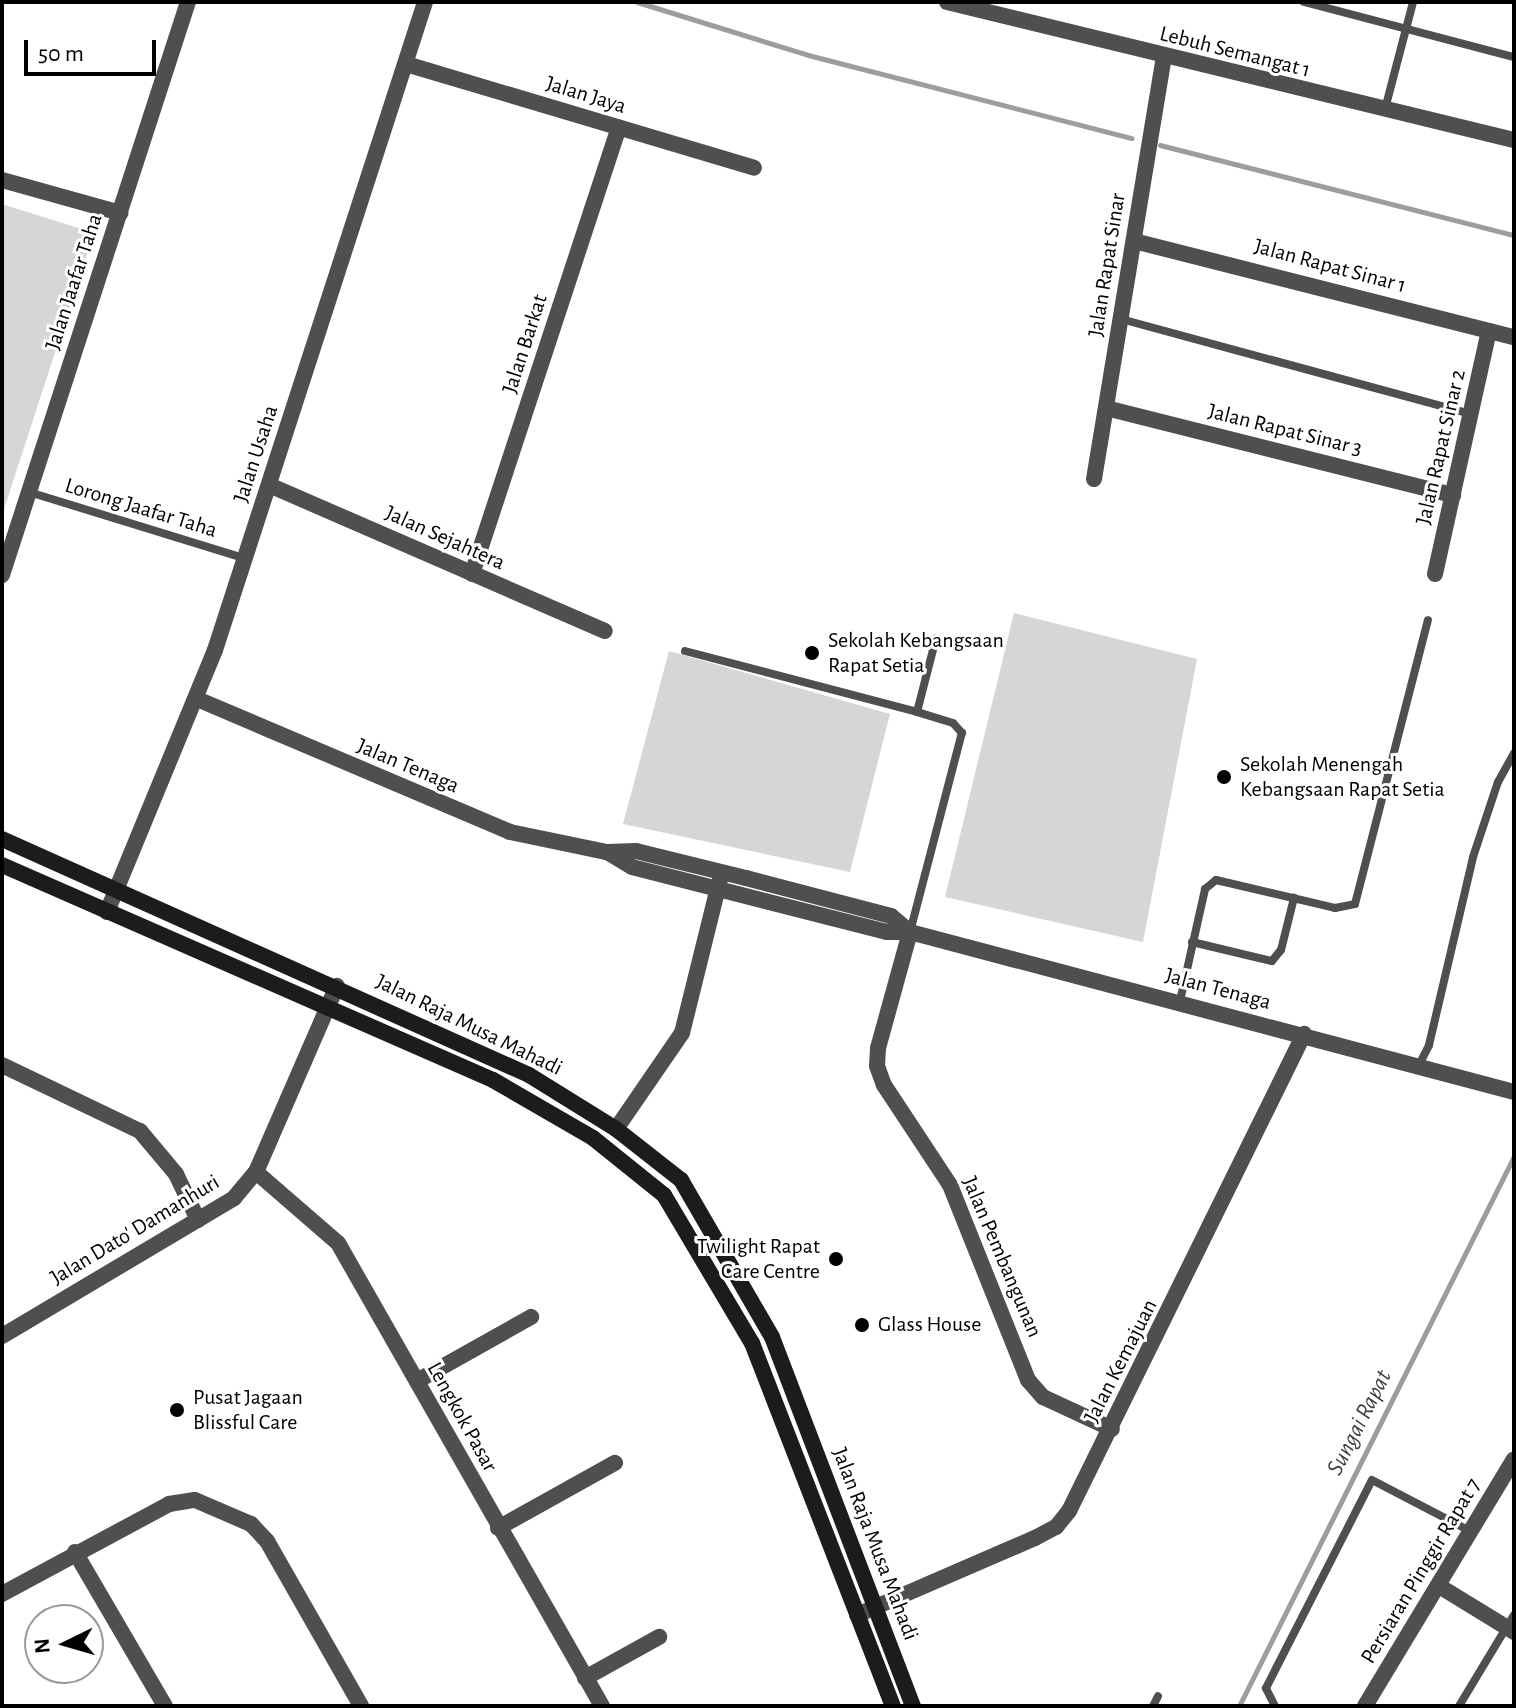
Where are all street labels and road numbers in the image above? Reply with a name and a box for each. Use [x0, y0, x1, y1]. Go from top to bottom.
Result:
street label: Lebuh Semangat 1 [1157, 21, 1313, 83]
street label: Jalan Jaya [543, 70, 629, 120]
street label: Jalan Rapat Sinar [1083, 191, 1131, 339]
street label: Jalan Jaafar Taha [40, 211, 108, 353]
street label: Jalan Rapat Sinar 1 [1251, 233, 1409, 299]
street label: Jalan Barkat [497, 291, 553, 397]
street label: Jalan Rapat Sinar 2 [1410, 367, 1472, 527]
street label: Jalan Rapat Sinar 3 [1205, 398, 1365, 462]
street label: Jalan Usaha [228, 402, 284, 506]
street label: Lorong Jaafar Taha [62, 472, 220, 544]
street label: Jalan Sejahtera [381, 500, 509, 576]
street label: Jalan Tenaga [353, 733, 463, 799]
street label: Jalan Tenaga [1162, 962, 1274, 1016]
street label: Jalan Raja Musa Mahadi [371, 968, 567, 1082]
street label: Jalan Dato' Damanhuri [46, 1169, 224, 1291]
street label: Jalan Pembangunan [956, 1173, 1048, 1341]
street label: Jalan Kemajuan [1079, 1295, 1163, 1427]
street label: Lengkok Pasar [421, 1358, 503, 1476]
street label: Jalan Raja Musa Mahadi [826, 1444, 924, 1644]
street label: Persiaran Pinggir Rapat 7 [1355, 1473, 1487, 1669]

